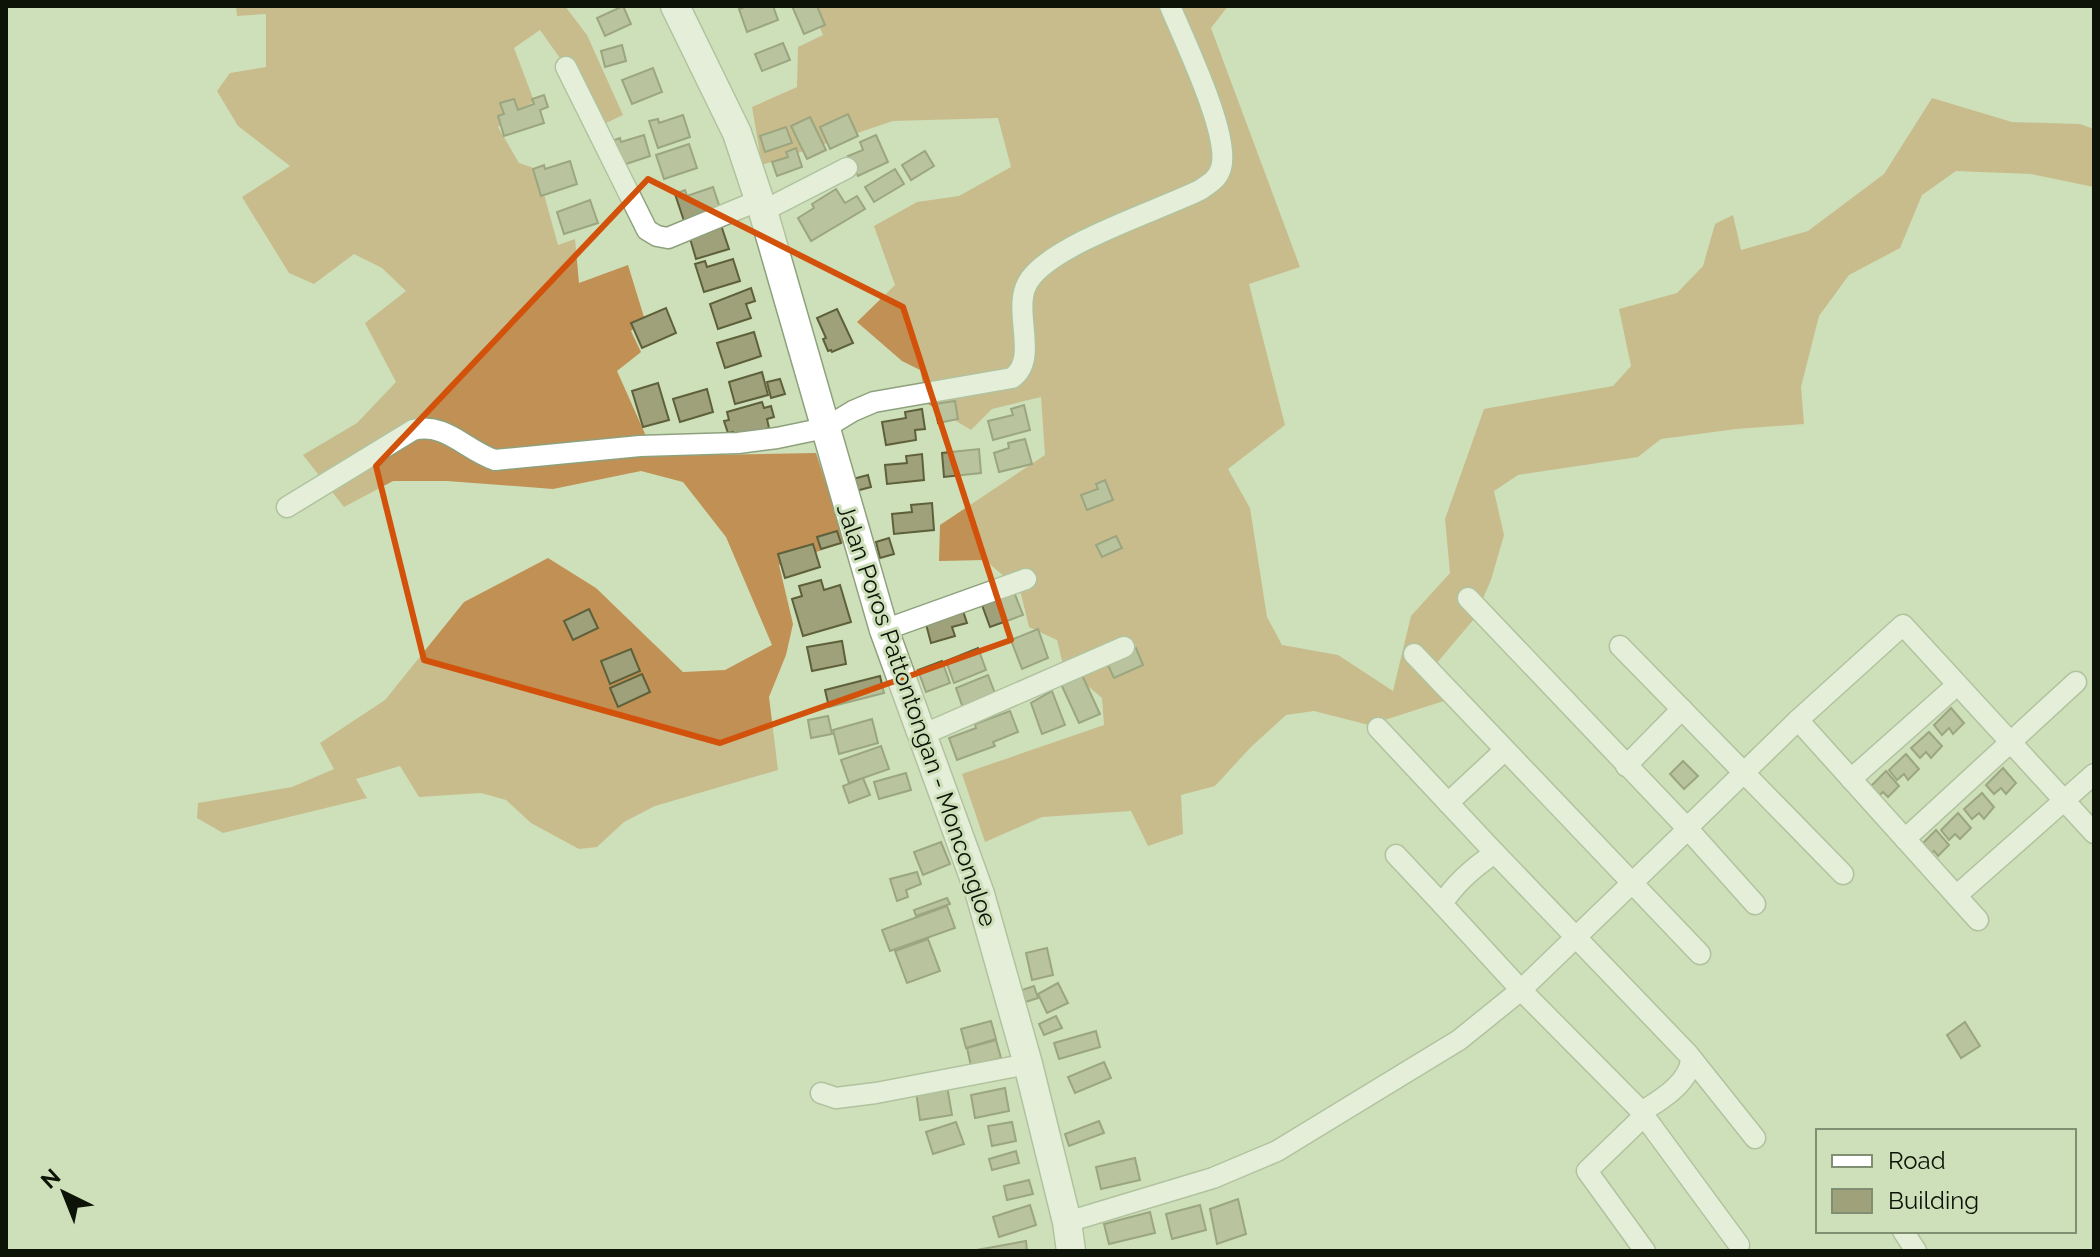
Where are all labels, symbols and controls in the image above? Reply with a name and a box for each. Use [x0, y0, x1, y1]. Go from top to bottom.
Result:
street label: Jalan Poros Pattontongan - Moncongloe [831, 500, 1003, 930]
legend [1816, 1129, 2076, 1233]
text: Road [1888, 1146, 1946, 1175]
north arrow [24, 1153, 104, 1233]
text: N [35, 1163, 65, 1194]
text: Building [1888, 1186, 1979, 1215]

